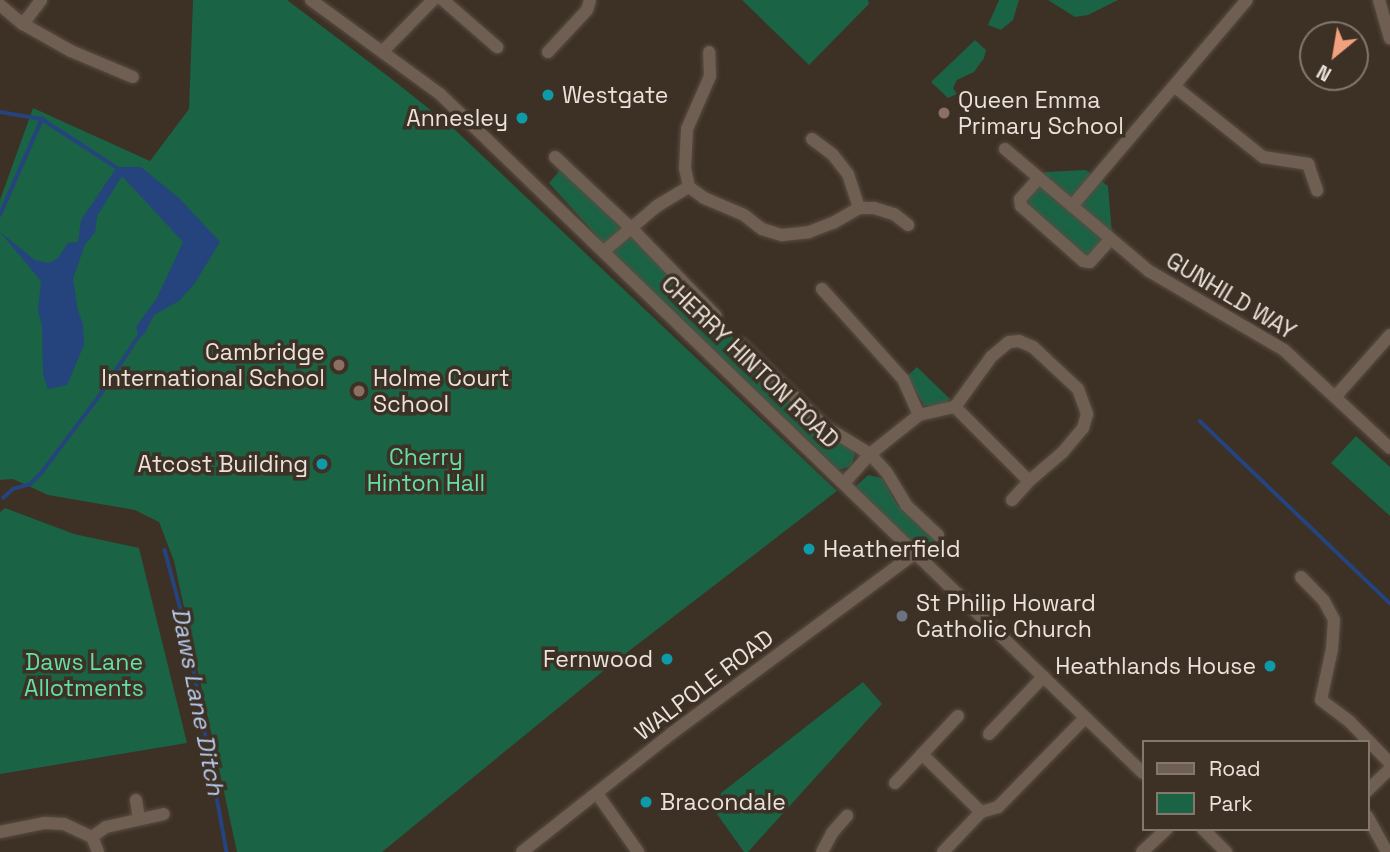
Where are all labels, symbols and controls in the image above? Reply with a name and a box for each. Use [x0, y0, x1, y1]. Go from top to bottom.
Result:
north arrow [1299, 21, 1369, 91]
text: N [1312, 59, 1336, 87]
place label: Westgate [562, 81, 668, 109]
place label: Queen Emma Primary School [958, 86, 1124, 140]
marker: Westgate [540, 87, 556, 103]
place label: Annesley [406, 104, 508, 132]
marker: Queen Emma Primary School [936, 105, 952, 121]
marker: Annesley [514, 110, 530, 126]
street label: GUNHILD WAY [1161, 246, 1301, 346]
street label: CHERRY HINTON ROAD [655, 270, 845, 454]
place label: Cambridge International School [101, 338, 325, 392]
marker: Cambridge International School [331, 357, 347, 373]
place label: Holme Court School [373, 364, 510, 418]
marker: Holme Court School [351, 383, 367, 399]
park label: Cherry Hinton Hall [367, 443, 485, 497]
place label: Atcost Building [138, 450, 308, 478]
marker: Atcost Building [314, 456, 330, 472]
place label: Heatherfield [823, 535, 960, 563]
marker: Heatherfield [801, 541, 817, 557]
place label: St Philip Howard Catholic Church [916, 589, 1096, 643]
water label: Daws Lane Ditch [166, 605, 230, 797]
marker: St Philip Howard Catholic Church [894, 608, 910, 624]
street label: WALPOLE ROAD [629, 624, 779, 746]
place label: Fernwood [543, 645, 653, 673]
park label: Daws Lane Allotments [24, 648, 144, 702]
marker: Fernwood [659, 651, 675, 667]
place label: Heathlands House [1055, 652, 1256, 680]
marker: Heathlands House [1262, 658, 1278, 674]
legend [1142, 740, 1369, 831]
text: Road [1209, 755, 1261, 782]
place label: Bracondale [660, 788, 786, 816]
text: Park [1209, 790, 1253, 817]
marker: Bracondale [638, 794, 654, 810]

